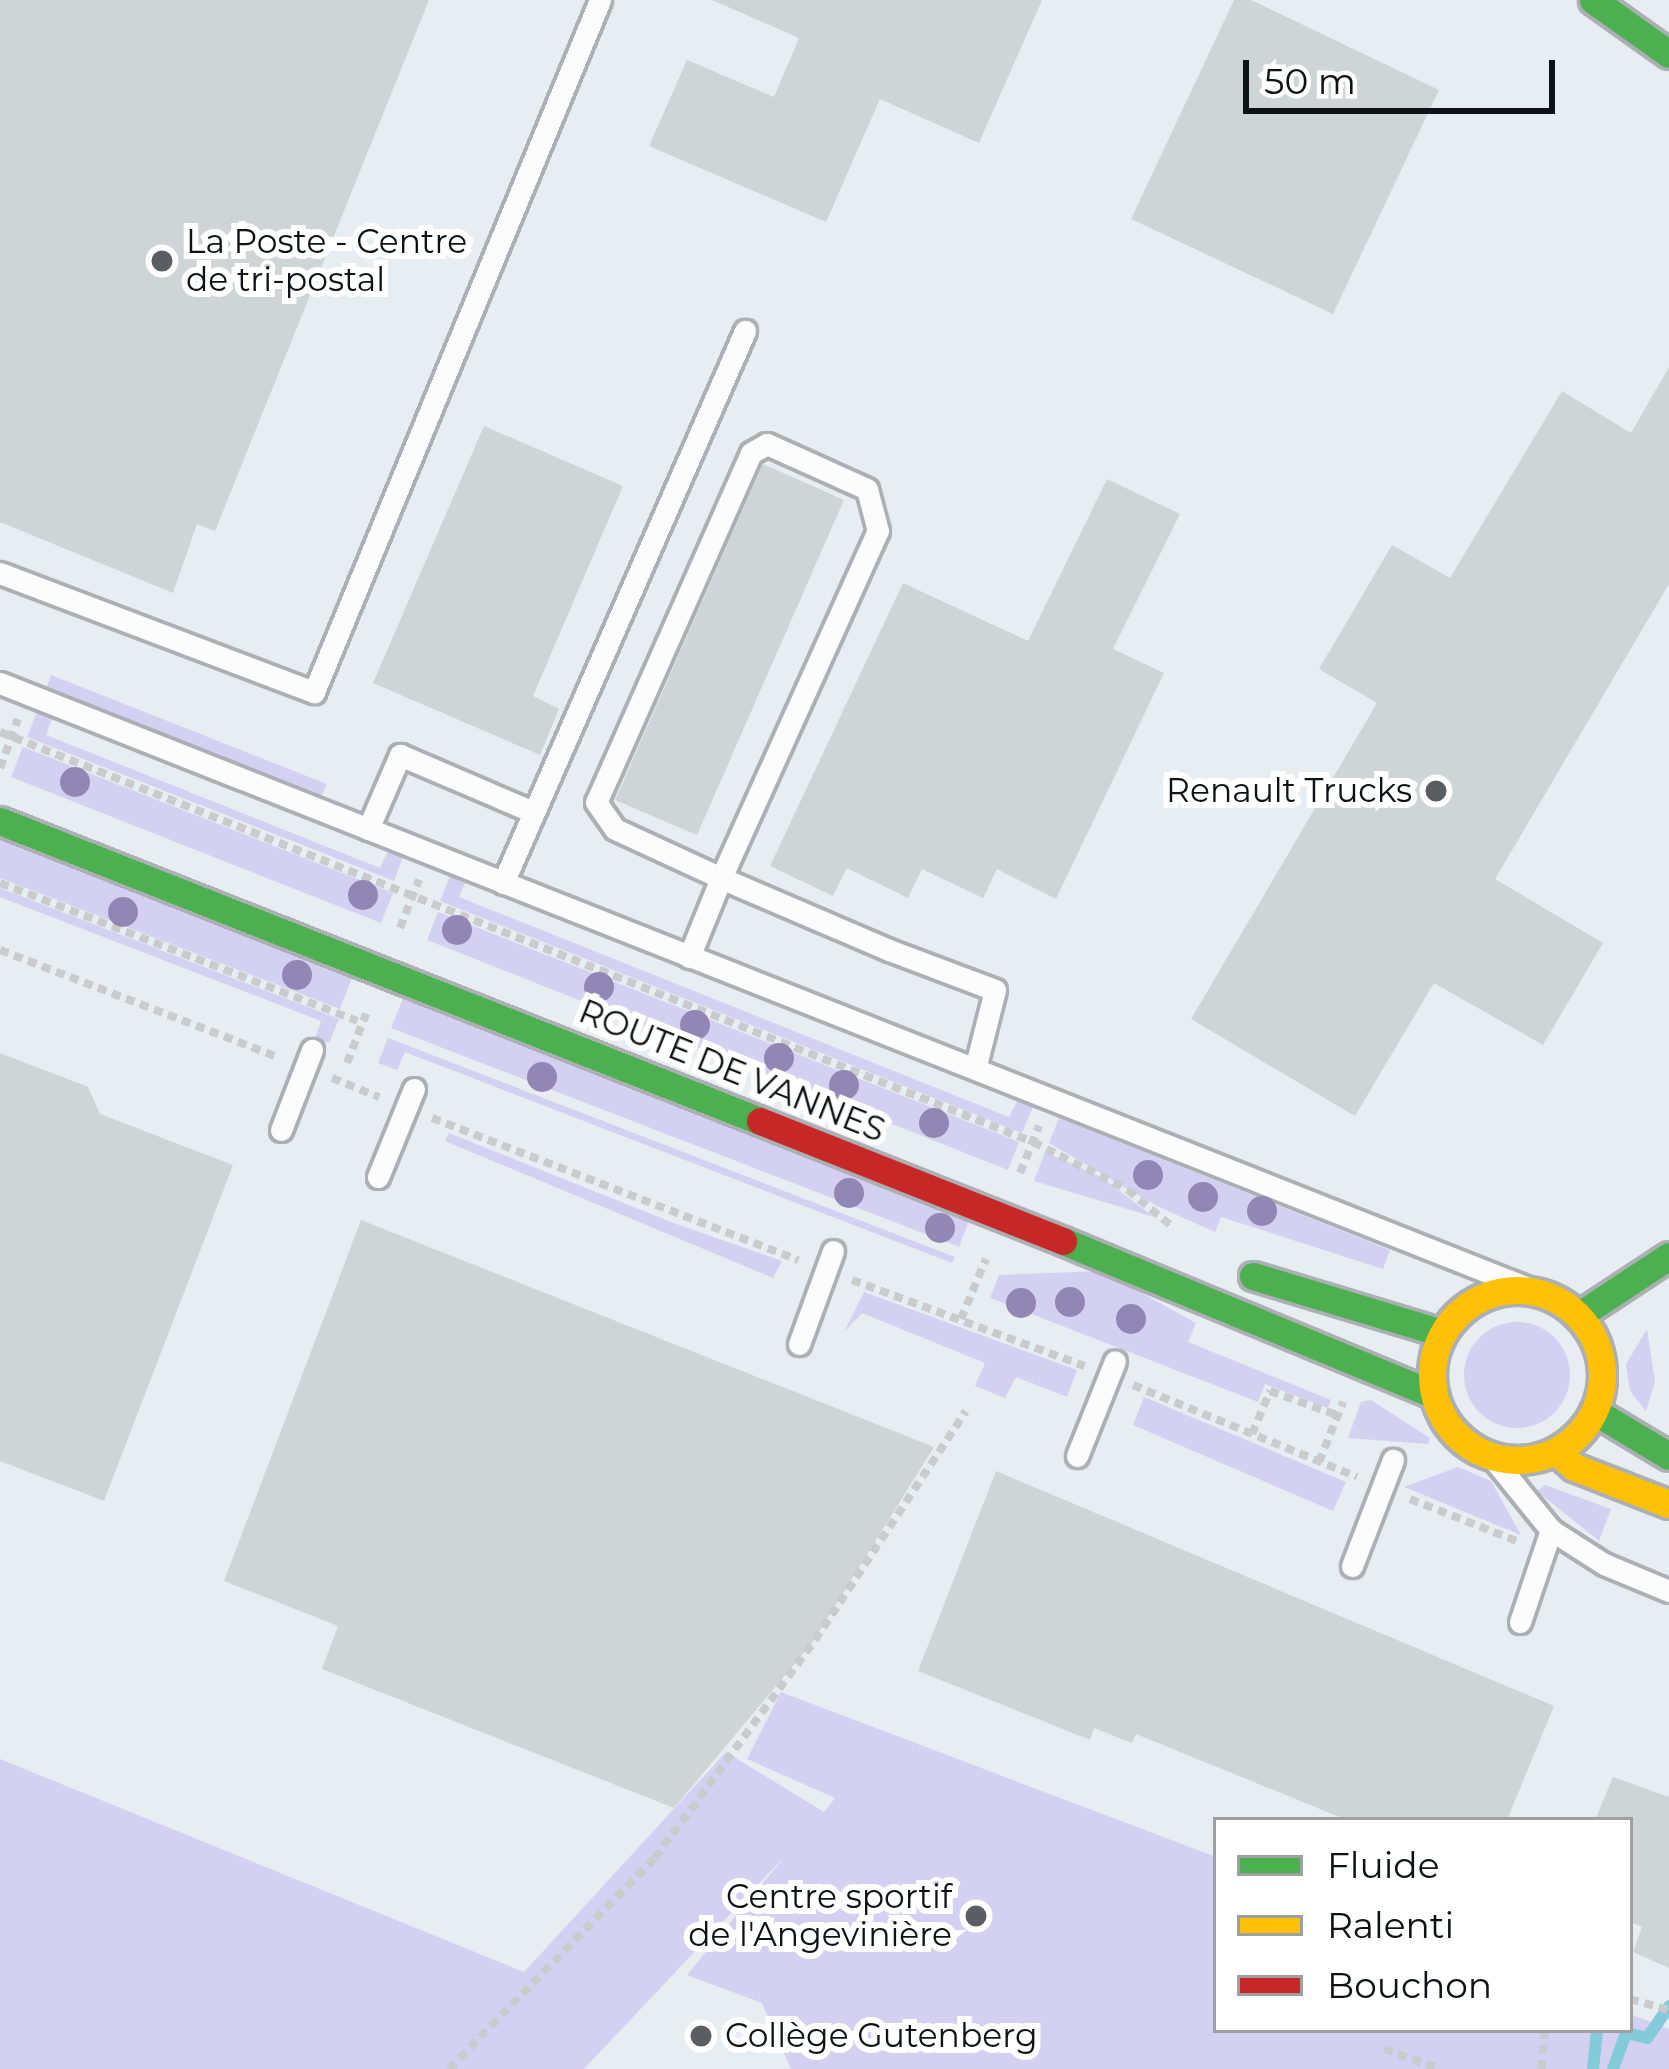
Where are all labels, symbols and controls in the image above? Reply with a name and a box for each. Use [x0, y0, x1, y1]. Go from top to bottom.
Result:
scale bar [1249, 36, 1561, 110]
text: 50 m [1264, 59, 1356, 103]
place label: La Poste - Centre de tri-postal [186, 222, 467, 300]
marker: La Poste - Centre de tri-postal [149, 248, 175, 274]
place label: Renault Trucks [1166, 771, 1412, 811]
marker: Renault Trucks [1423, 778, 1449, 804]
street label: ROUTE DE VANNES [573, 992, 891, 1150]
legend [1213, 1817, 1633, 2033]
text: Fluide [1327, 1843, 1440, 1887]
place label: Centre sportif de l'Angevinière [688, 1877, 952, 1955]
marker: Centre sportif de l'Angevinière [963, 1903, 989, 1929]
text: Ralenti [1327, 1903, 1454, 1947]
text: Bouchon [1327, 1963, 1492, 2007]
place label: Collège Gutenberg [725, 2016, 1038, 2056]
marker: Collège Gutenberg [688, 2023, 714, 2049]

